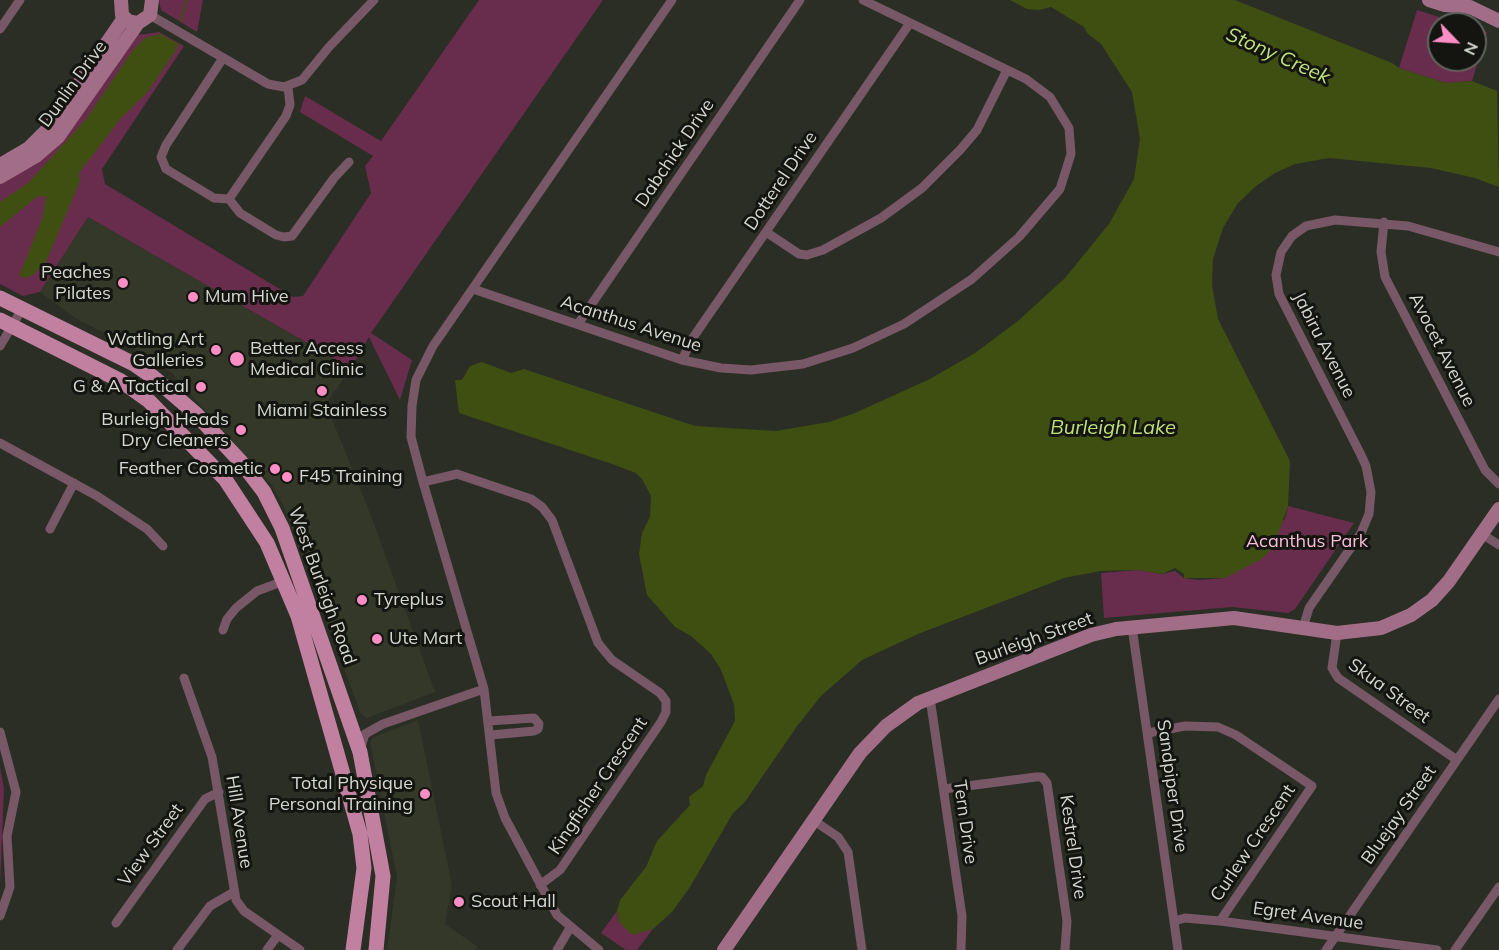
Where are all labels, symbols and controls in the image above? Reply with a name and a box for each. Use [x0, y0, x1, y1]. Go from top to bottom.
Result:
north arrow [1427, 12, 1487, 72]
water label: Stony Creek [1222, 22, 1334, 90]
street label: Dunlin Drive [34, 37, 112, 131]
text: N [1460, 39, 1483, 58]
street label: Dabchick Drive [631, 95, 719, 211]
street label: Dotterel Drive [740, 128, 822, 234]
place label: Peaches Pilates [41, 262, 111, 304]
marker: Peaches Pilates [116, 276, 130, 290]
place label: Mum Hive [205, 286, 289, 308]
street label: Jabiru Avenue [1288, 288, 1360, 402]
marker: Mum Hive [186, 290, 200, 304]
street label: Avocet Avenue [1404, 290, 1480, 410]
street label: Acanthus Avenue [558, 291, 704, 357]
place label: Watling Art Galleries [107, 329, 204, 372]
place label: Better Access Medical Clinic [250, 338, 364, 380]
marker: Watling Art Galleries [209, 343, 223, 357]
marker: Better Access Medical Clinic [228, 350, 246, 368]
place label: G & A Tactical [73, 376, 189, 398]
marker: G & A Tactical [194, 380, 208, 394]
marker: Miami Stainless [315, 384, 329, 398]
place label: Miami Stainless [257, 400, 387, 422]
place label: Burleigh Heads Dry Cleaners [101, 409, 229, 452]
water label: Burleigh Lake [1050, 416, 1176, 440]
marker: Burleigh Heads Dry Cleaners [234, 423, 248, 437]
place label: Feather Cosmetic [119, 458, 263, 480]
marker: Feather Cosmetic [268, 462, 282, 476]
place label: F45 Training [299, 466, 403, 488]
marker: F45 Training [280, 470, 294, 484]
street label: West Burleigh Road [283, 504, 361, 668]
park label: Acanthus Park [1246, 531, 1368, 553]
place label: Tyreplus [374, 589, 444, 611]
marker: Tyreplus [355, 593, 369, 607]
street label: Burleigh Street [972, 608, 1096, 670]
place label: Ute Mart [389, 628, 462, 650]
marker: Ute Mart [370, 632, 384, 646]
street label: Skua Street [1344, 654, 1434, 728]
street label: Kingfisher Crescent [544, 713, 652, 859]
street label: Sandpiper Drive [1152, 718, 1192, 854]
street label: Bluejay Street [1357, 761, 1441, 869]
place label: Total Physique Personal Training [269, 773, 413, 816]
street label: Hill Avenue [221, 774, 257, 870]
street label: Tern Drive [948, 779, 982, 865]
street label: Curlew Crescent [1206, 781, 1300, 905]
marker: Total Physique Personal Training [418, 787, 432, 801]
street label: Kestrel Drive [1055, 794, 1091, 900]
street label: View Street [114, 800, 188, 890]
place label: Scout Hall [471, 891, 556, 913]
marker: Scout Hall [452, 895, 466, 909]
street label: Egret Avenue [1251, 898, 1365, 934]

